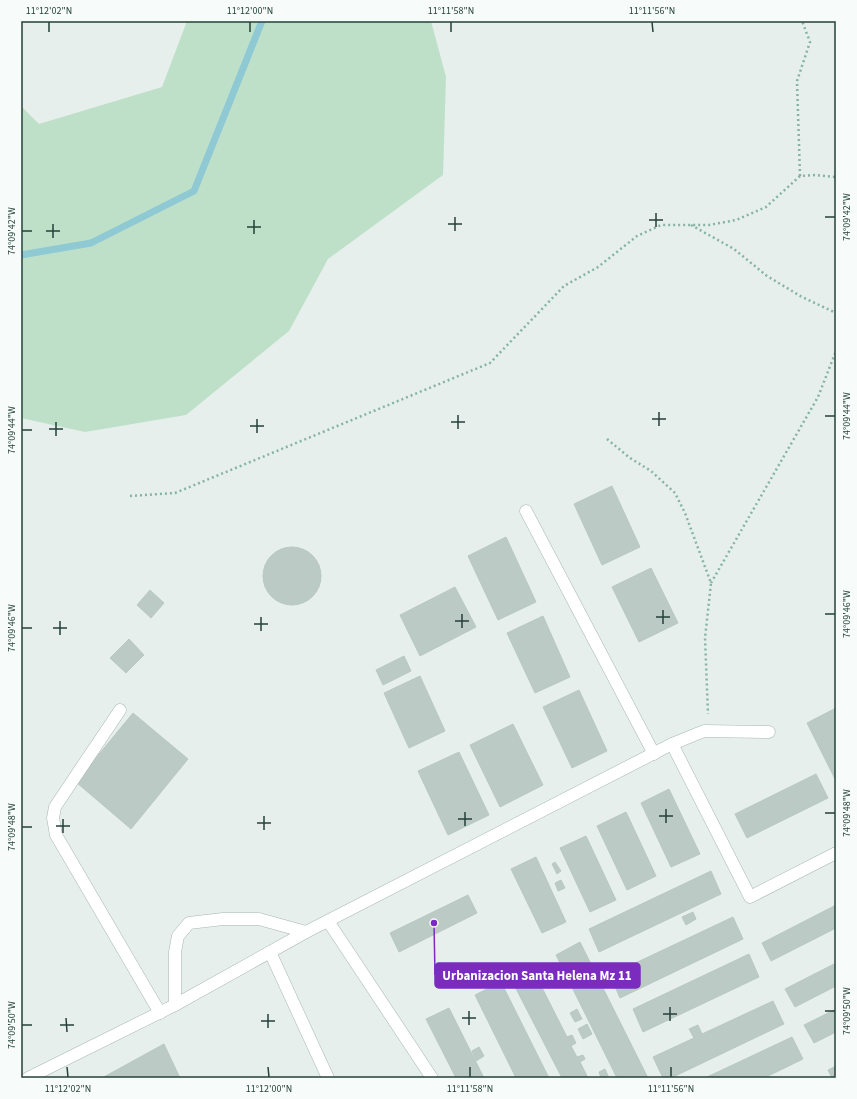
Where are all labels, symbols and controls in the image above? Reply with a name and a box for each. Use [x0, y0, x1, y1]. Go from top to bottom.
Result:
text: 11°12'02"N [26, 4, 72, 18]
text: 11°12'00"N [227, 4, 273, 18]
text: 11°11'58"N [428, 4, 474, 18]
text: 11°11'56"N [629, 4, 675, 18]
text: 74°09'42"W [840, 193, 854, 241]
text: 74°09'42"W [5, 207, 19, 255]
text: 74°09'44"W [840, 392, 854, 440]
text: 74°09'44"W [5, 406, 19, 454]
text: 74°09'46"W [840, 590, 854, 638]
text: 74°09'46"W [5, 604, 19, 652]
text: 74°09'48"W [840, 789, 854, 837]
text: 74°09'48"W [5, 803, 19, 851]
callout: Urbanizacion Santa Helena Mz 11 [435, 963, 640, 988]
text: Urbanizacion Santa Helena Mz 11 [442, 967, 632, 985]
text: 74°09'50"W [840, 987, 854, 1035]
text: 74°09'50"W [5, 1001, 19, 1049]
text: 11°12'02"N [45, 1082, 91, 1096]
text: 11°12'00"N [246, 1082, 292, 1096]
text: 11°11'58"N [447, 1082, 493, 1096]
text: 11°11'56"N [648, 1082, 694, 1096]

